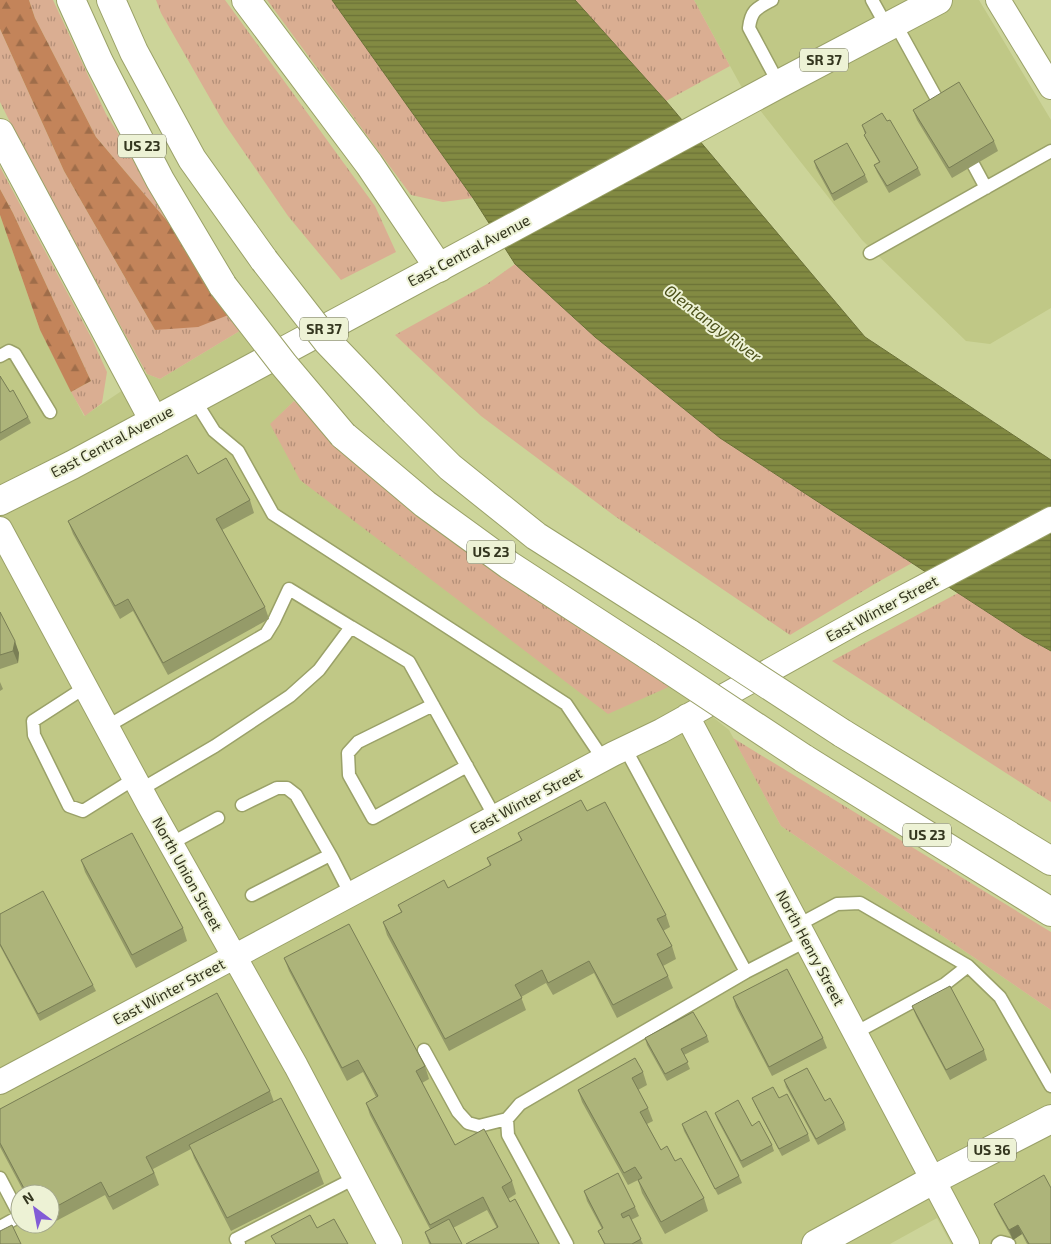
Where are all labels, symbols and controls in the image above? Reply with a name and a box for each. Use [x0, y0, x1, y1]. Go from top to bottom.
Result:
road number: SR 37 [800, 48, 848, 72]
road number: US 23 [118, 134, 166, 158]
street label: East Central Avenue [404, 210, 533, 290]
water label: Olentangy River [661, 280, 766, 366]
road number: SR 37 [300, 318, 348, 340]
street label: East Central Avenue [47, 401, 176, 481]
road number: US 23 [467, 540, 515, 564]
street label: East Winter Street [822, 571, 941, 645]
street label: East Winter Street [466, 763, 585, 837]
street label: North Union Street [149, 813, 227, 934]
road number: US 23 [903, 824, 951, 846]
street label: North Henry Street [773, 887, 849, 1009]
street label: East Winter Street [109, 954, 228, 1028]
road number: US 36 [968, 1138, 1016, 1162]
north arrow [10, 1184, 60, 1234]
text: N [19, 1188, 37, 1207]

